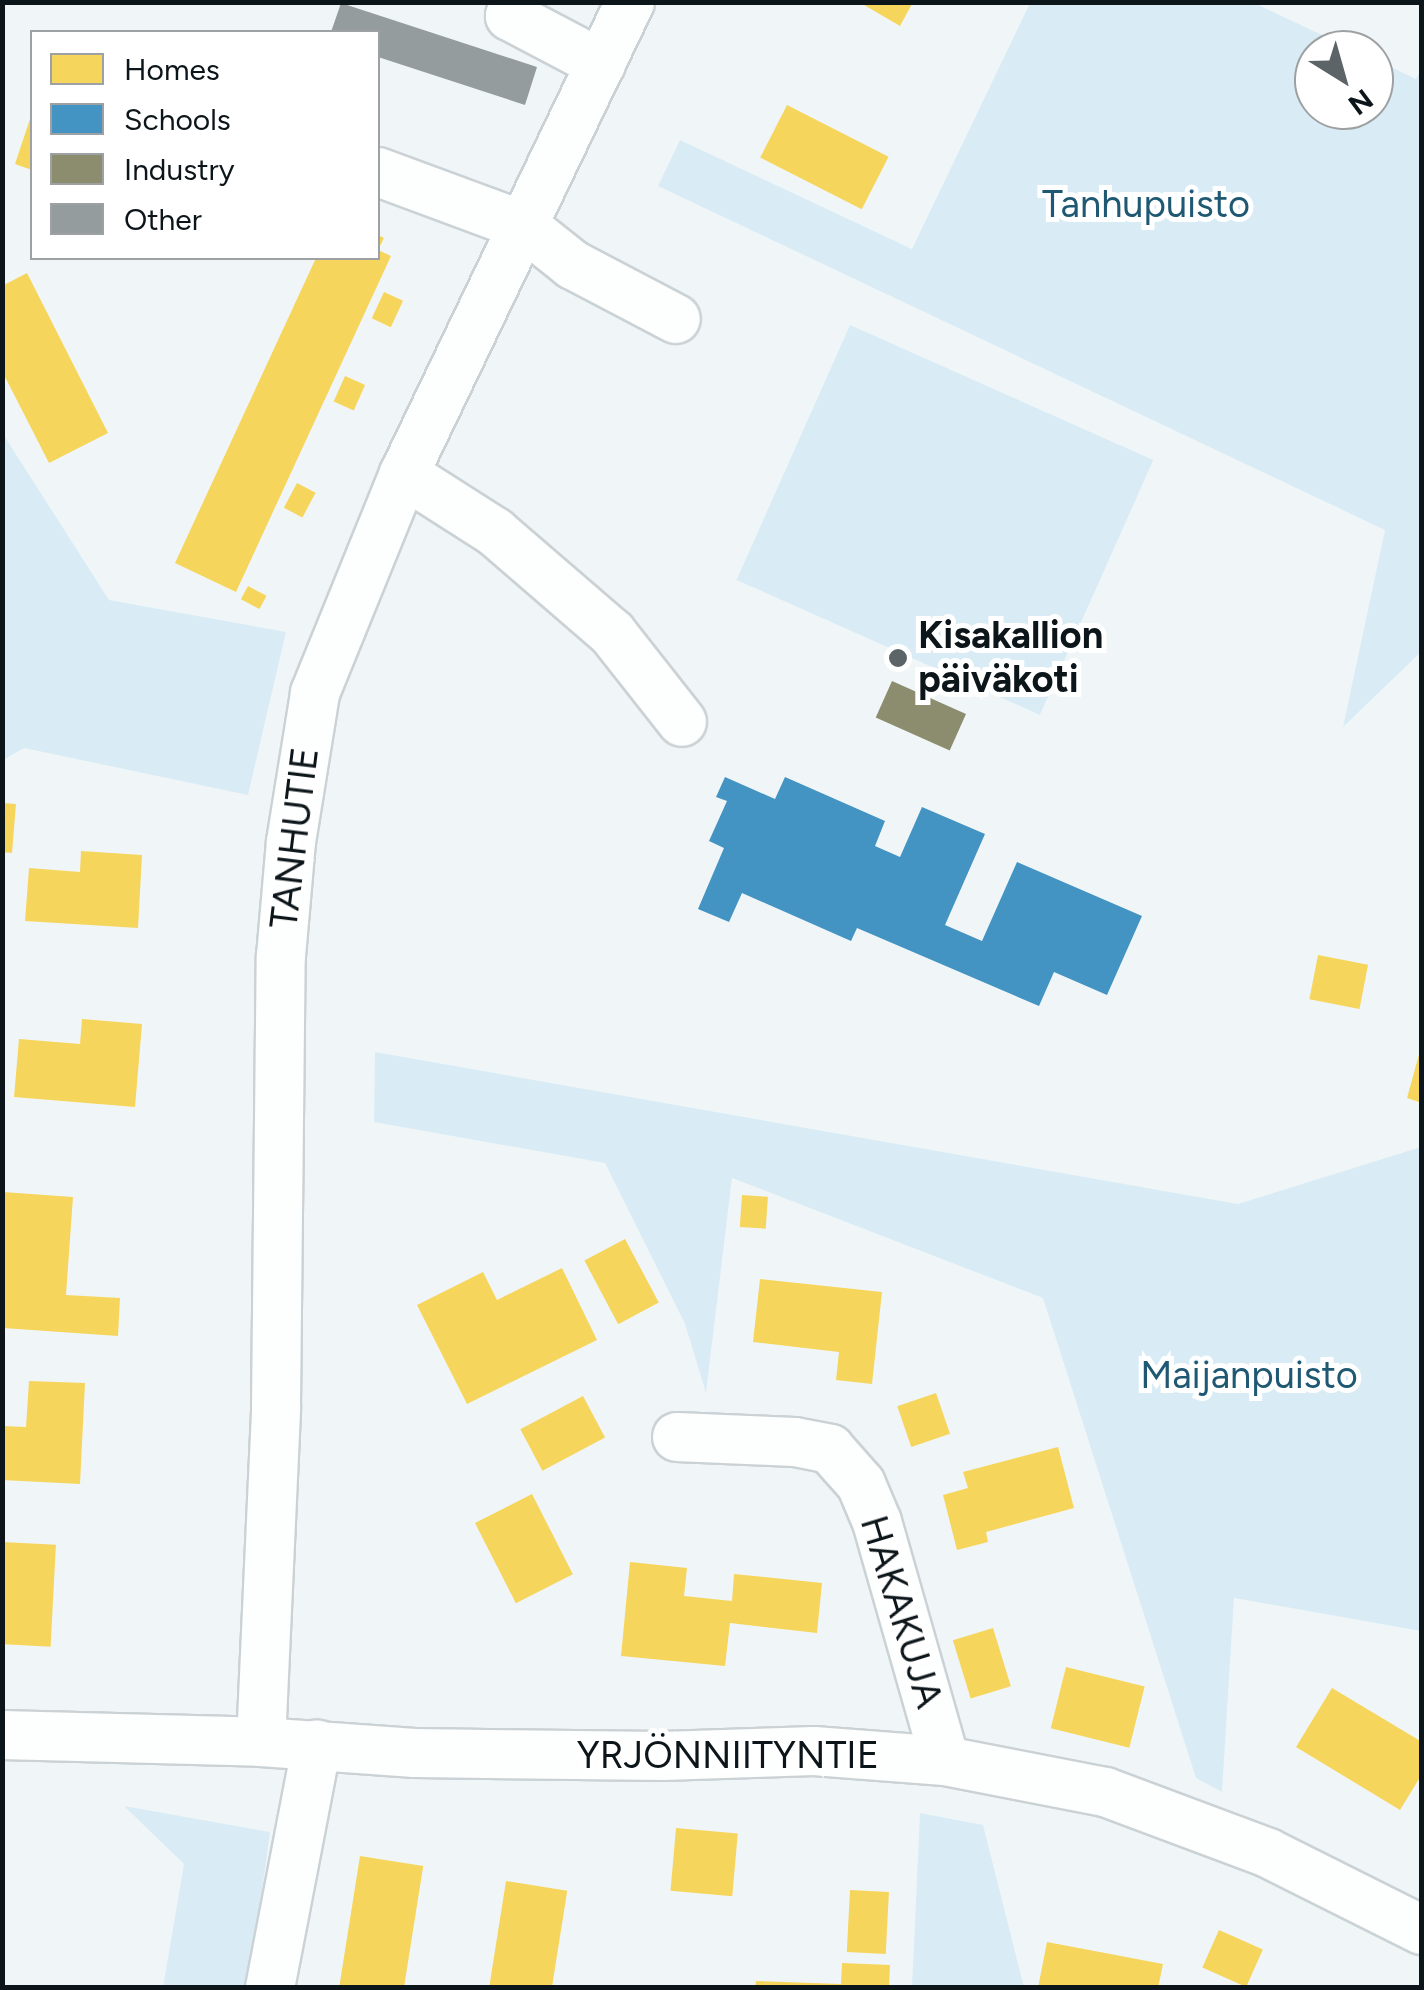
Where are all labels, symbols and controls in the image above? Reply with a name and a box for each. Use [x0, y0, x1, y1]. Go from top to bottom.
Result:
legend [30, 30, 380, 260]
north arrow [1294, 30, 1394, 130]
text: Homes [124, 51, 220, 88]
text: N [1342, 82, 1380, 122]
text: Schools [124, 101, 231, 138]
text: Industry [124, 151, 234, 188]
park label: Tanhupuisto [1042, 182, 1250, 228]
text: Other [124, 201, 202, 238]
place label: Kisakallion päiväkoti [918, 613, 1103, 702]
marker: Kisakallion päiväkoti [887, 647, 909, 669]
street label: TANHUTIE [261, 745, 329, 931]
park label: Maijanpuisto [1140, 1353, 1358, 1399]
street label: HAKAKUJA [850, 1510, 952, 1714]
street label: YRJÖNNIITYNTIE [577, 1733, 879, 1779]

